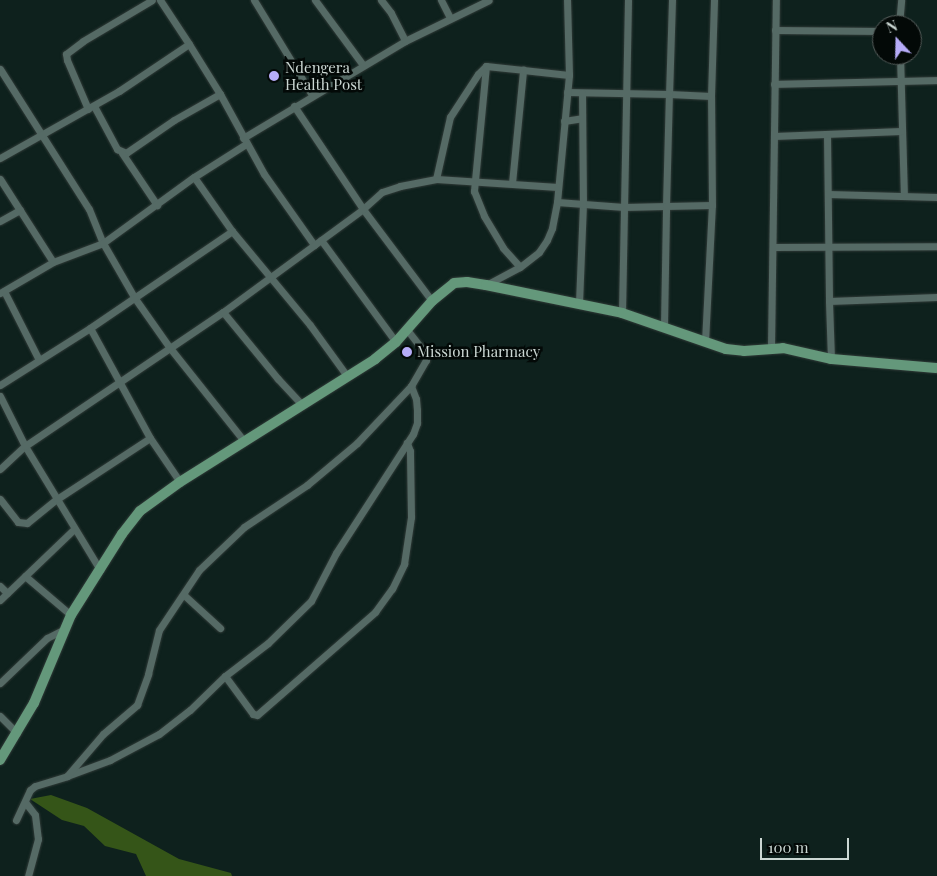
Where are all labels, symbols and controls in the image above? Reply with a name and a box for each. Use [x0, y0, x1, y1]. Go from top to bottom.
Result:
north arrow [872, 15, 922, 65]
text: N [884, 16, 900, 37]
place label: Ndengera Health Post [285, 58, 362, 93]
marker: Ndengera Health Post [267, 69, 281, 83]
place label: Mission Pharmacy [417, 343, 540, 361]
marker: Mission Pharmacy [401, 346, 413, 358]
scale bar [762, 828, 851, 860]
text: 100 m [768, 837, 809, 857]

